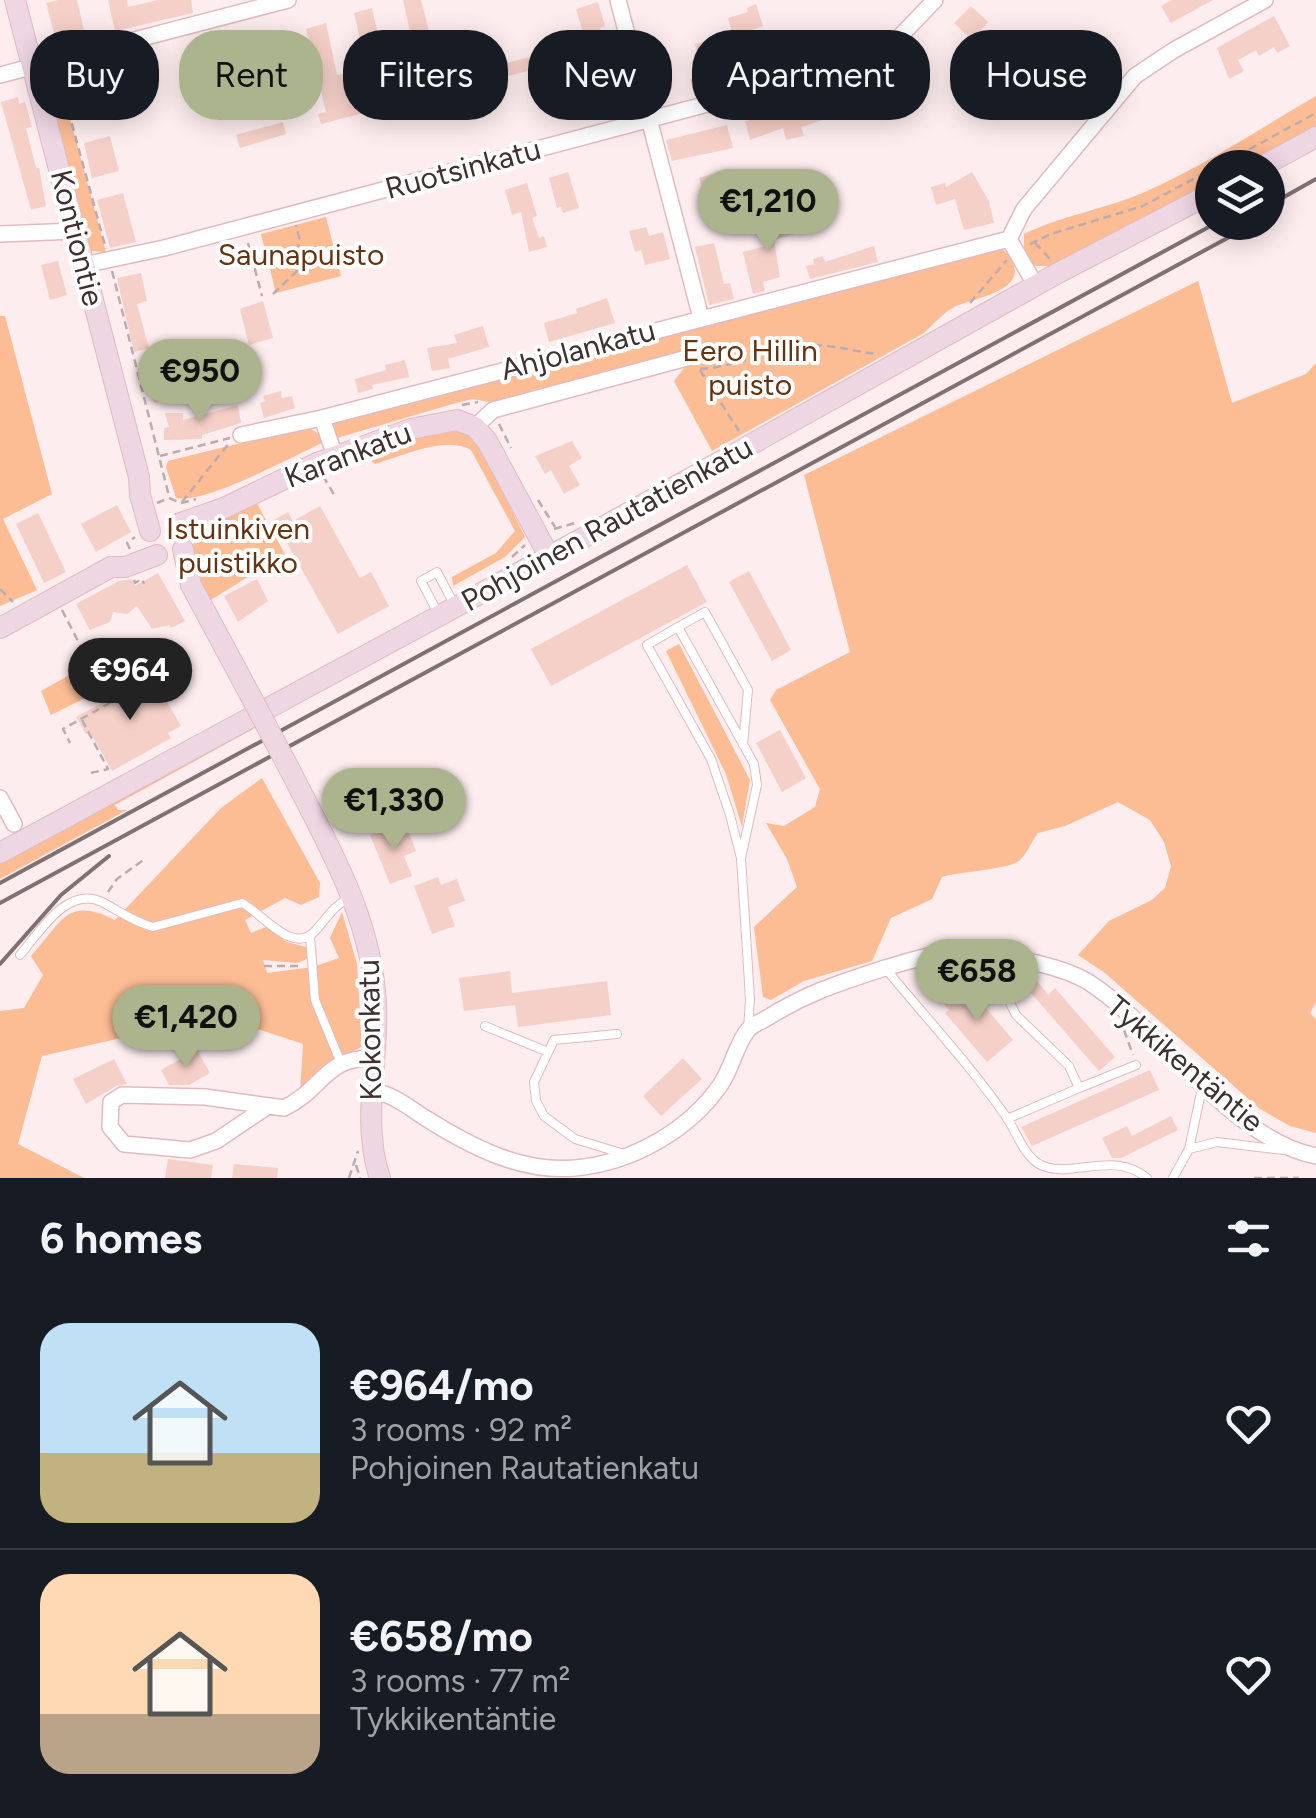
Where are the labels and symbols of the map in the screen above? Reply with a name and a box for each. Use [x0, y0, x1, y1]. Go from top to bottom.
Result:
street label: Ruotsinkatu [381, 130, 545, 207]
street label: Kontiontie [43, 166, 112, 310]
pin: €1,210 [687, 169, 849, 254]
park label: Saunapuisto [218, 236, 384, 273]
street label: Ahjolankatu [496, 311, 659, 388]
park label: Eero Hillin puisto [682, 332, 818, 403]
pin: €950 [141, 339, 259, 424]
street label: Karankatu [279, 413, 417, 496]
street label: Pohjoinen Rautatienkatu [455, 428, 759, 619]
park label: Istuinkiven puistikko [166, 510, 310, 581]
pin: €964 [71, 638, 189, 723]
pin: €1,330 [313, 768, 475, 853]
pin: €658 [918, 939, 1036, 1024]
street label: Kokonkatu [350, 959, 389, 1101]
pin: €1,420 [105, 985, 267, 1070]
street label: Tykkikentäntie [1099, 987, 1271, 1140]

